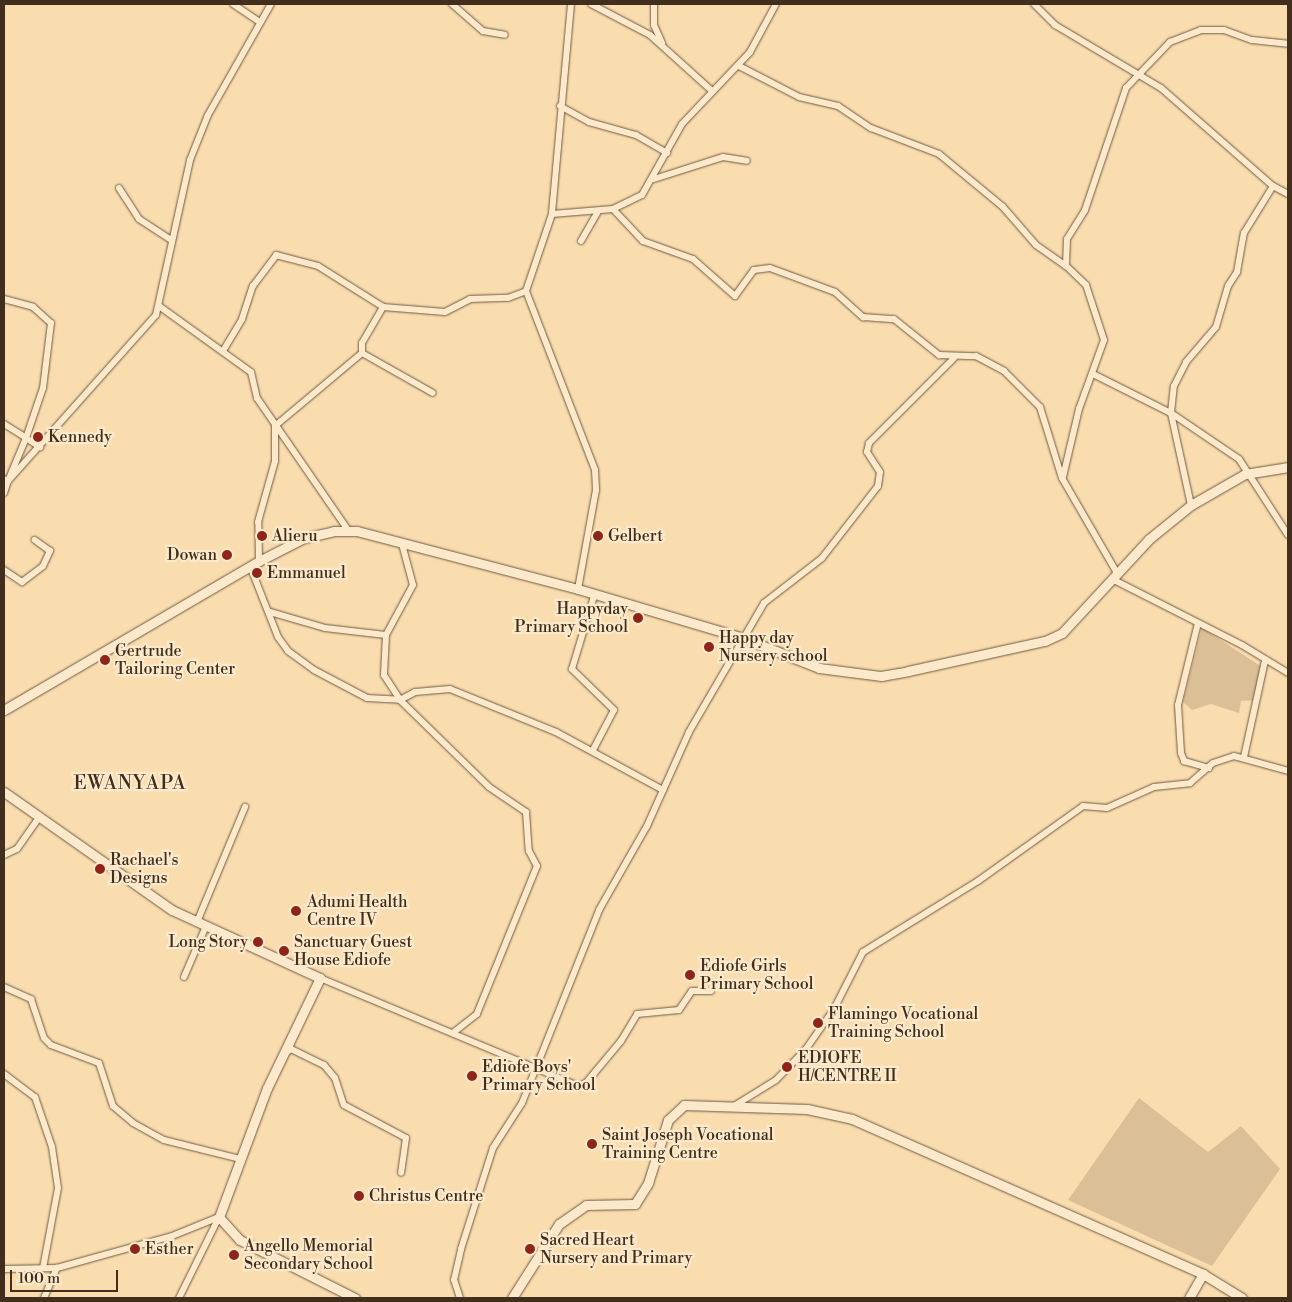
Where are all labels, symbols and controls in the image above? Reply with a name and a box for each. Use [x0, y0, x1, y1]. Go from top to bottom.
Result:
place label: Kennedy [48, 427, 112, 447]
marker: Kennedy [32, 431, 44, 443]
place label: Alieru [272, 526, 318, 546]
place label: Gelbert [608, 526, 663, 546]
marker: Alieru [256, 530, 268, 542]
marker: Gelbert [592, 530, 604, 542]
place label: Dowan [167, 545, 217, 565]
marker: Dowan [221, 549, 233, 561]
place label: Emmanuel [267, 563, 346, 583]
marker: Emmanuel [251, 567, 263, 579]
place label: Happyday Primary School [514, 599, 628, 637]
marker: Happyday Primary School [632, 612, 644, 624]
place label: Happy day Nursery school [719, 628, 828, 666]
place label: Gertrude Tailoring Center [115, 641, 235, 679]
marker: Happy day Nursery school [703, 641, 715, 653]
marker: Gertrude Tailoring Center [99, 654, 111, 666]
district label: EWANYAPA [73, 773, 187, 795]
place label: Rachael's Designs [110, 850, 179, 888]
marker: Rachael's Designs [94, 863, 106, 875]
place label: Adumi Health Centre IV [307, 892, 408, 930]
marker: Adumi Health Centre IV [289, 904, 303, 918]
place label: Long Story [168, 932, 248, 952]
place label: Sanctuary Guest House Ediofe [294, 932, 412, 970]
marker: Long Story [252, 936, 264, 948]
marker: Sanctuary Guest House Ediofe [278, 945, 290, 957]
place label: Ediofe Girls Primary School [700, 956, 814, 994]
marker: Ediofe Girls Primary School [684, 969, 696, 981]
place label: Flamingo Vocational Training School [828, 1004, 978, 1042]
marker: Flamingo Vocational Training School [812, 1017, 824, 1029]
place label: EDIOFE H/CENTRE II [798, 1048, 897, 1086]
place label: Ediofe Boys' Primary School [482, 1057, 596, 1095]
marker: EDIOFE H/CENTRE II [780, 1060, 794, 1074]
marker: Ediofe Boys' Primary School [466, 1070, 478, 1082]
place label: Saint Joseph Vocational Training Centre [602, 1125, 774, 1163]
marker: Saint Joseph Vocational Training Centre [586, 1138, 598, 1150]
place label: Christus Centre [369, 1186, 483, 1206]
marker: Christus Centre [353, 1190, 365, 1202]
place label: Sacred Heart Nursery and Primary [540, 1230, 692, 1268]
place label: Angello Memorial Secondary School [244, 1236, 373, 1274]
place label: Esther [145, 1239, 194, 1259]
marker: Esther [129, 1243, 141, 1255]
marker: Sacred Heart Nursery and Primary [524, 1243, 536, 1255]
marker: Angello Memorial Secondary School [228, 1249, 240, 1261]
scale bar [12, 1260, 120, 1292]
text: 100 m [18, 1269, 60, 1288]

